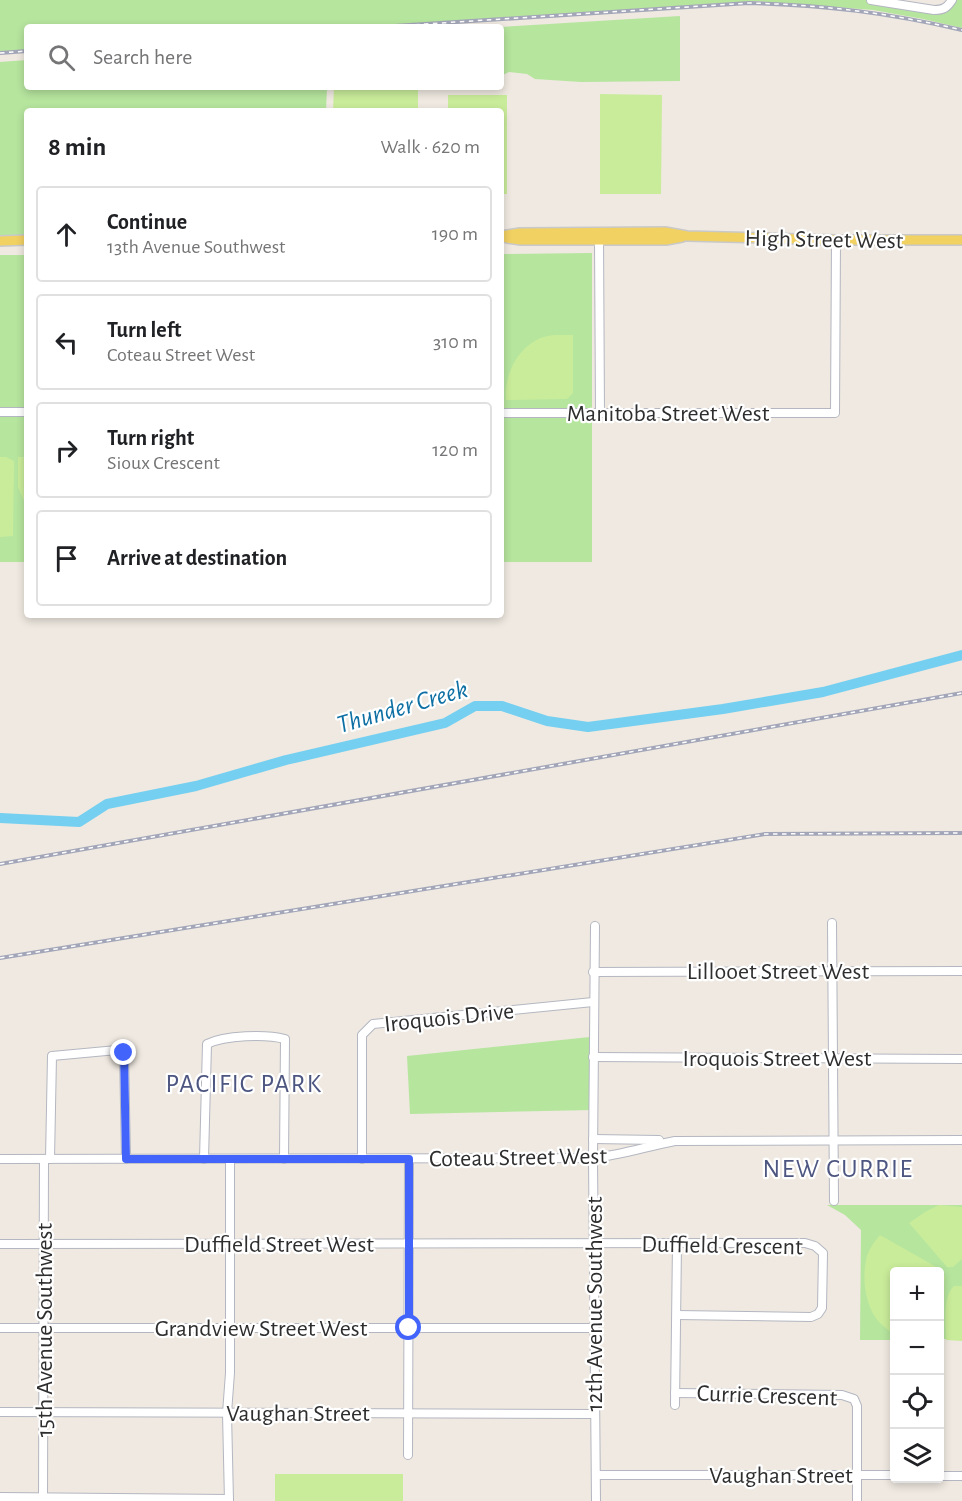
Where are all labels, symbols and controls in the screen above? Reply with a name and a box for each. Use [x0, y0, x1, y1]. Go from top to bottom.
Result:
search box [24, 24, 504, 90]
icon: search [45, 41, 78, 74]
text: Search here [93, 46, 192, 68]
text: 8 min [48, 134, 106, 160]
text: Walk · 620 m [380, 137, 480, 157]
text: Continue [107, 211, 187, 233]
icon: ahead [50, 218, 83, 251]
text: 190 m [432, 224, 478, 244]
street label: High Street West [744, 227, 904, 253]
text: 13th Avenue Southwest [107, 237, 285, 257]
text: Turn left [107, 319, 181, 341]
icon: left [50, 326, 83, 359]
text: 310 m [433, 332, 478, 352]
text: Coteau Street West [107, 345, 255, 365]
street label: Manitoba Street West [567, 402, 770, 426]
text: Turn right [107, 427, 194, 449]
icon: right [50, 434, 83, 467]
text: 120 m [432, 440, 478, 460]
text: Sioux Crescent [107, 453, 220, 473]
icon: arrive [50, 542, 83, 575]
text: Arrive at destination [107, 547, 287, 569]
water label: Thunder Creek [334, 676, 471, 738]
street label: Lillooet Street West [687, 960, 870, 984]
street label: Iroquois Drive [383, 999, 515, 1037]
route end [110, 1039, 136, 1065]
street label: Iroquois Street West [682, 1047, 872, 1071]
district label: PACIFIC PARK [166, 1071, 322, 1097]
street label: Coteau Street West [429, 1144, 607, 1172]
district label: NEW CURRIE [763, 1156, 913, 1182]
street label: 12th Avenue Southwest [583, 1196, 607, 1412]
street label: 15th Avenue Southwest [33, 1223, 57, 1437]
street label: Duffield Street West [184, 1233, 374, 1257]
street label: Duffield Crescent [641, 1233, 803, 1259]
map controls [890, 1267, 944, 1483]
button: + [890, 1267, 944, 1321]
route start [395, 1314, 421, 1340]
street label: Grandview Street West [155, 1317, 368, 1341]
button: − [890, 1321, 944, 1375]
button: locate [890, 1375, 944, 1429]
street label: Currie Crescent [696, 1382, 838, 1410]
street label: Vaughan Street [226, 1402, 370, 1426]
button: layers [890, 1429, 944, 1483]
street label: Vaughan Street [709, 1464, 853, 1488]

